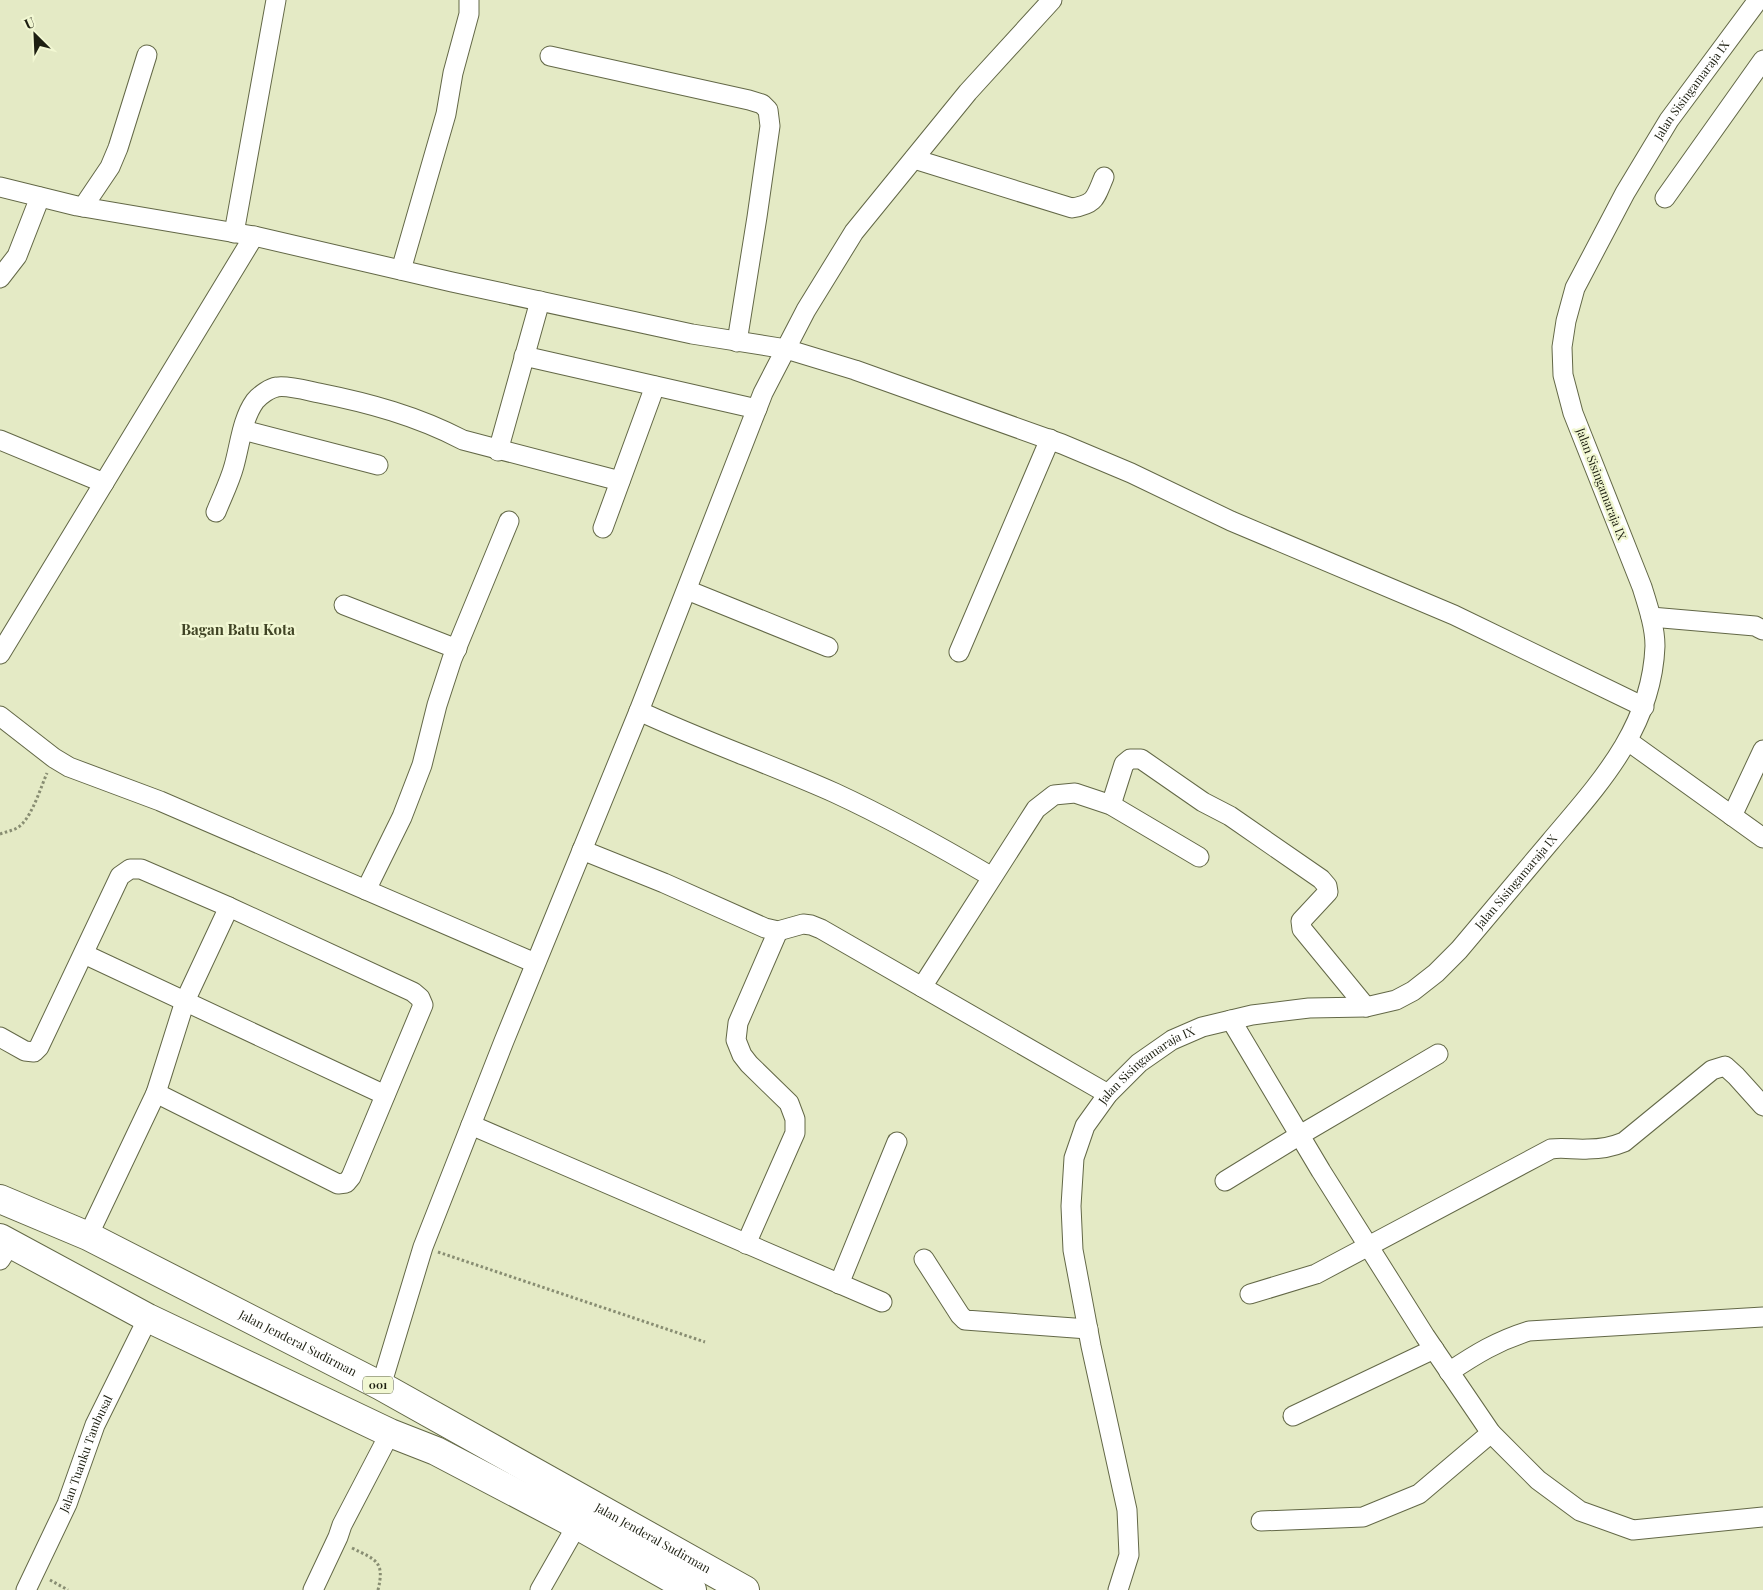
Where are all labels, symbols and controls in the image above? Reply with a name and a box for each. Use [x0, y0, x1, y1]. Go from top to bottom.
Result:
north arrow [10, 10, 60, 60]
text: U [21, 12, 38, 33]
street label: Jalan Sisingamaraja IX [1649, 37, 1733, 144]
street label: Jalan Sisingamaraja IX [1573, 424, 1631, 542]
district label: Bagan Batu Kota [181, 619, 295, 639]
street label: Jalan Sisingamaraja IX [1470, 830, 1560, 933]
street label: Jalan Sisingamaraja IX [1094, 1022, 1197, 1108]
street label: Jalan Jenderal Sudirman [236, 1305, 360, 1379]
road number: 001 [363, 1376, 393, 1394]
street label: Jalan Tuanku Tambusal [55, 1392, 116, 1516]
street label: Jalan Jenderal Sudirman [592, 1498, 714, 1576]

